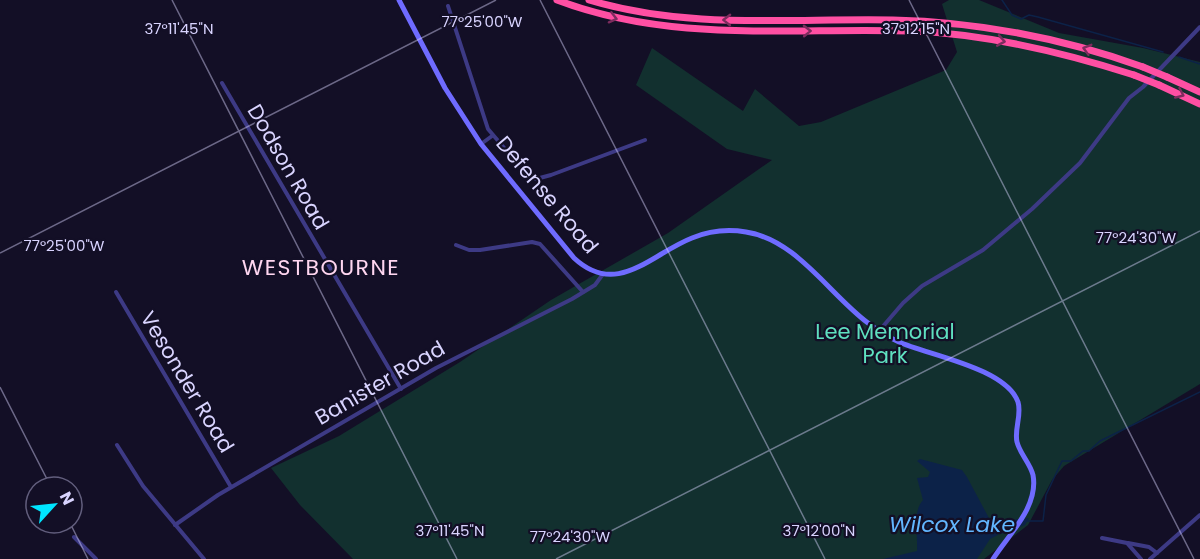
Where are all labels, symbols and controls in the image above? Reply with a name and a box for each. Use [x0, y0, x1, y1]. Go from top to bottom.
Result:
one-way arrow [608, 10, 618, 23]
text: 77°25'00"W [442, 11, 523, 32]
one-way arrow [723, 14, 732, 26]
text: 37°11'45"N [145, 18, 213, 39]
text: 37°12'15"N [882, 18, 950, 39]
one-way arrow [802, 25, 811, 37]
one-way arrow [996, 34, 1006, 47]
one-way arrow [1082, 44, 1093, 56]
one-way arrow [1173, 87, 1184, 99]
street label: Dodson Road [241, 99, 336, 235]
street label: Defense Road [490, 130, 605, 260]
text: 77°24'30"W [1096, 227, 1176, 248]
text: 77°25'00"W [24, 235, 105, 256]
district label: WESTBOURNE [242, 252, 400, 283]
street label: Vesonder Road [134, 306, 241, 458]
park label: Lee Memorial Park [815, 317, 955, 370]
street label: Banister Road [310, 334, 450, 431]
north arrow [24, 475, 84, 535]
text: N [54, 488, 80, 509]
water label: Wilcox Lake [889, 509, 1015, 540]
text: 37°11'45"N [416, 520, 484, 541]
text: 37°12'00"N [783, 520, 855, 541]
text: 77°24'30"W [530, 526, 610, 547]

